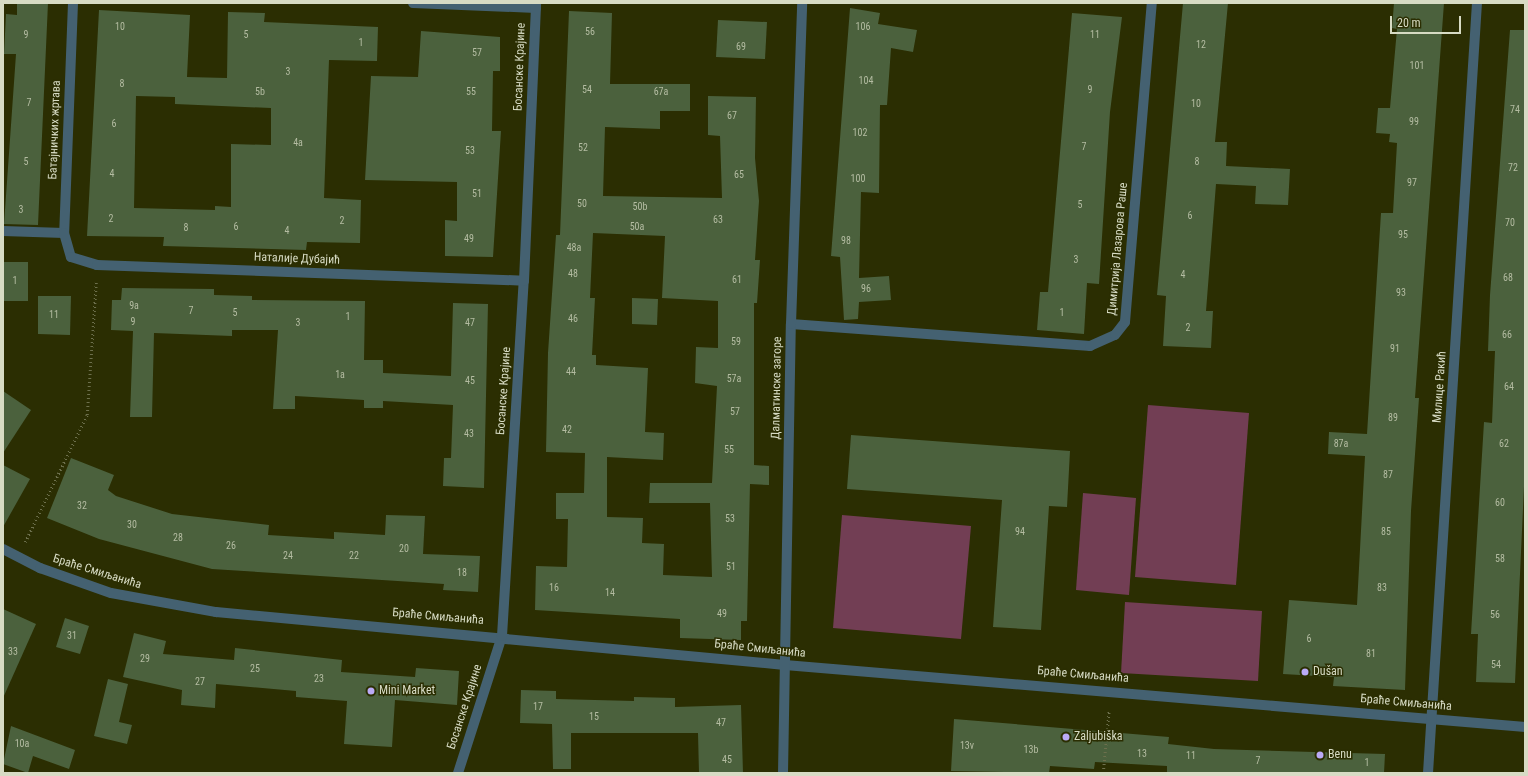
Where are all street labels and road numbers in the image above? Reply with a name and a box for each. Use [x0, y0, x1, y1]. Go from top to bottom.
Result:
street label: Босанске Крајине [511, 23, 529, 111]
street label: Батајничких жртава [46, 80, 64, 180]
street label: Димитрија Лазарова Раше [1105, 182, 1131, 316]
street label: Наталије Дубајић [254, 250, 340, 268]
street label: Далматинске загоре [769, 336, 785, 440]
street label: Босанске Крајине [494, 346, 514, 436]
street label: Милице Ракић [1430, 350, 1450, 424]
street label: Браће Смиљанића [51, 552, 143, 592]
street label: Браће Смиљанића [392, 606, 484, 628]
street label: Браће Смиљанића [714, 637, 806, 661]
street label: Босанске Крајине [444, 663, 486, 751]
street label: Браће Смиљанића [1037, 664, 1129, 686]
street label: Браће Смиљанића [1360, 692, 1452, 714]

